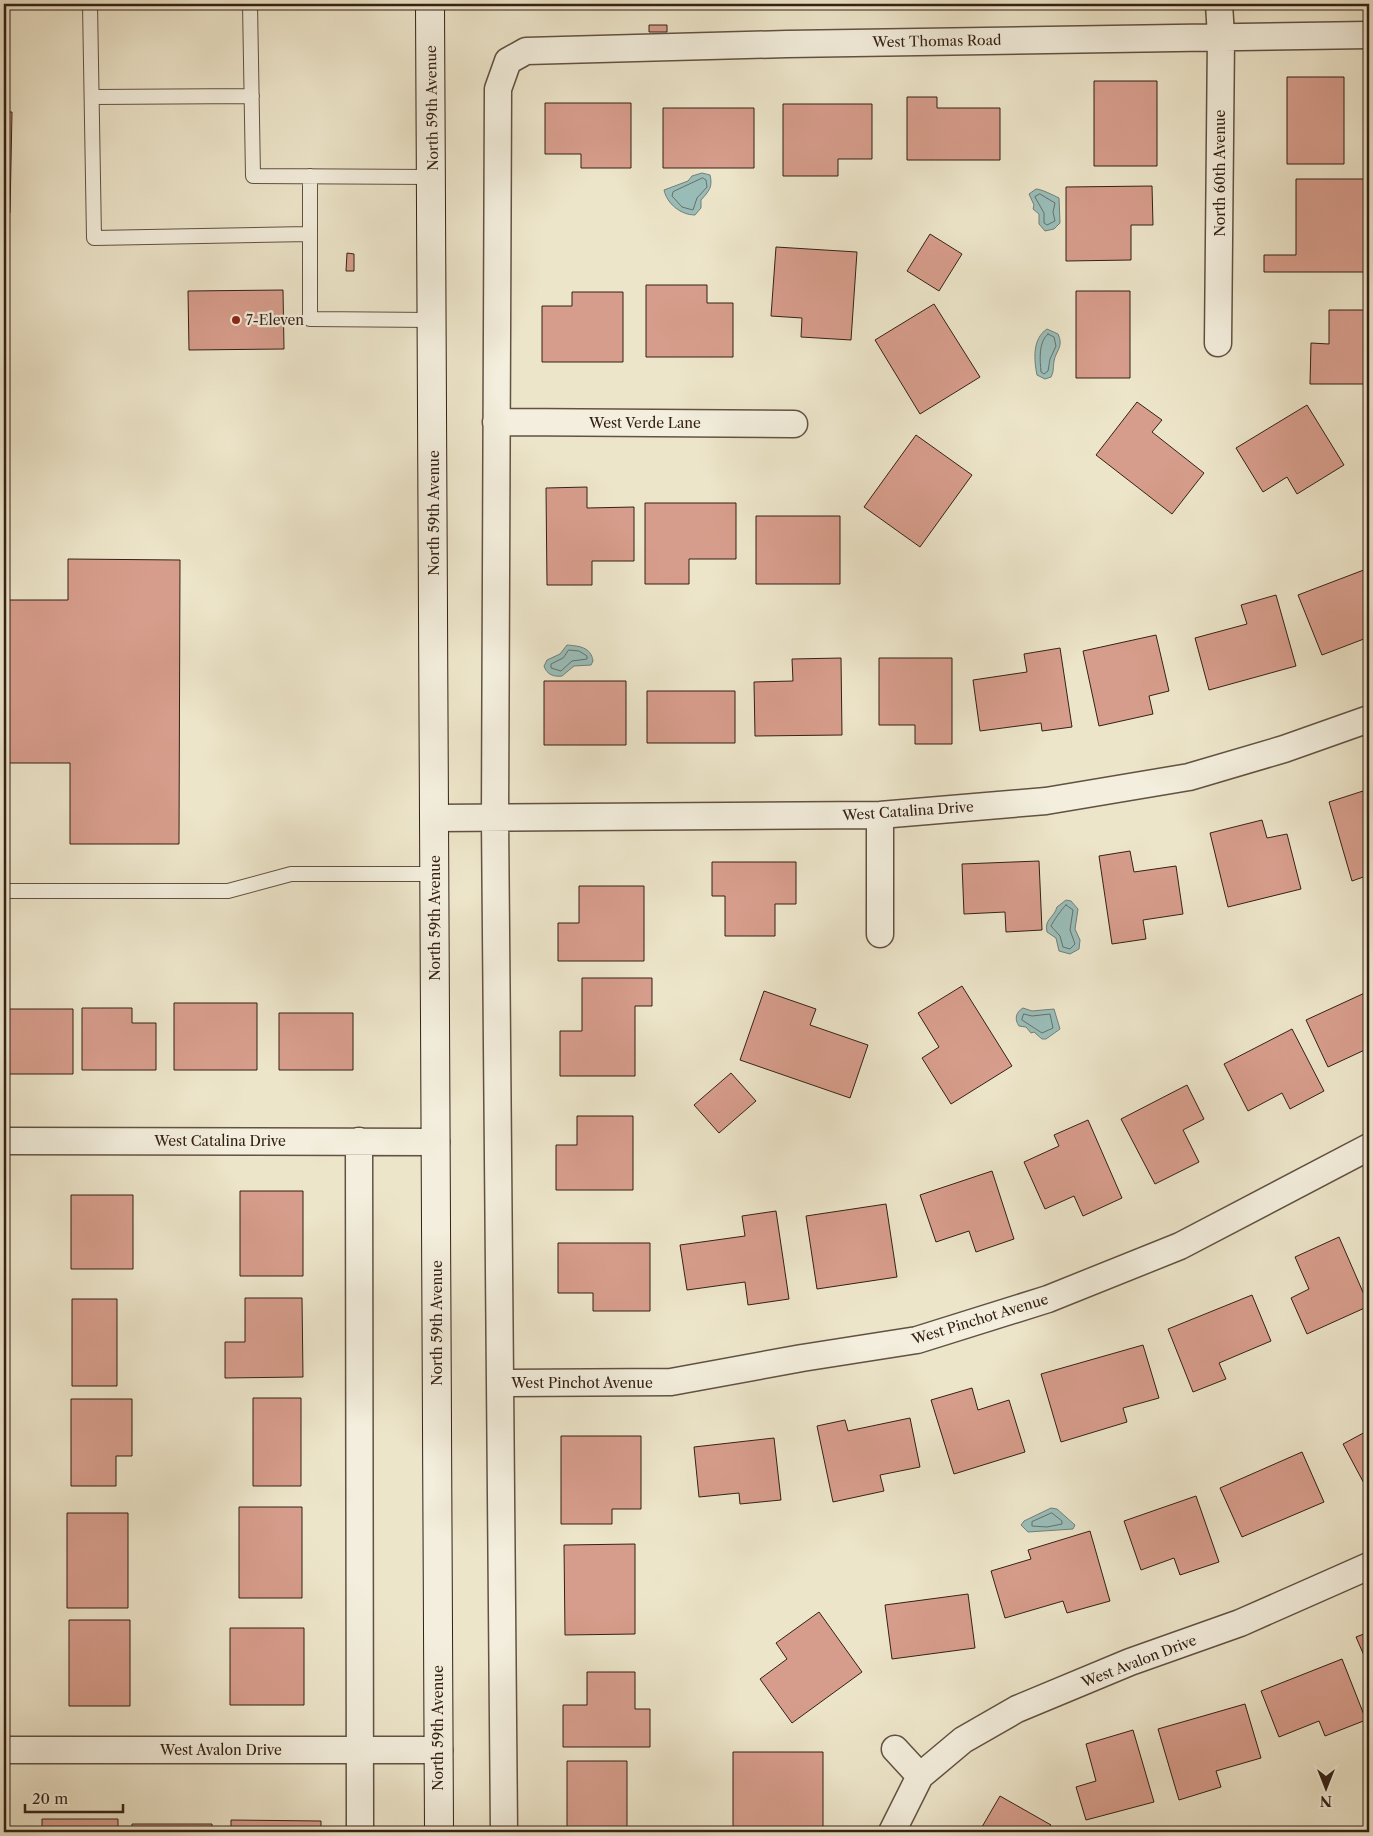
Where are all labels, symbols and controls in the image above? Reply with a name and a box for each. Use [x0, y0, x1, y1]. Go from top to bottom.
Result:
street label: West Thomas Road [871, 31, 1002, 51]
street label: North 59th Avenue [422, 45, 442, 171]
street label: North 60th Avenue [1211, 109, 1229, 236]
place label: 7-Eleven [246, 311, 304, 329]
marker: 7-Eleven [230, 314, 242, 326]
street label: West Verde Lane [588, 414, 701, 432]
street label: North 59th Avenue [425, 450, 443, 576]
street label: West Catalina Drive [841, 797, 974, 825]
street label: North 59th Avenue [426, 855, 444, 981]
street label: West Catalina Drive [153, 1132, 286, 1150]
street label: North 59th Avenue [428, 1260, 446, 1386]
street label: West Pinchot Avenue [909, 1290, 1050, 1349]
street label: West Pinchot Avenue [510, 1374, 653, 1392]
street label: West Avalon Drive [1078, 1631, 1199, 1692]
street label: North 59th Avenue [429, 1665, 447, 1791]
street label: West Avalon Drive [159, 1741, 282, 1759]
north arrow [1300, 1764, 1350, 1814]
scale bar [25, 1781, 122, 1813]
text: 20 m [32, 1789, 68, 1808]
text: N [1320, 1792, 1332, 1810]

